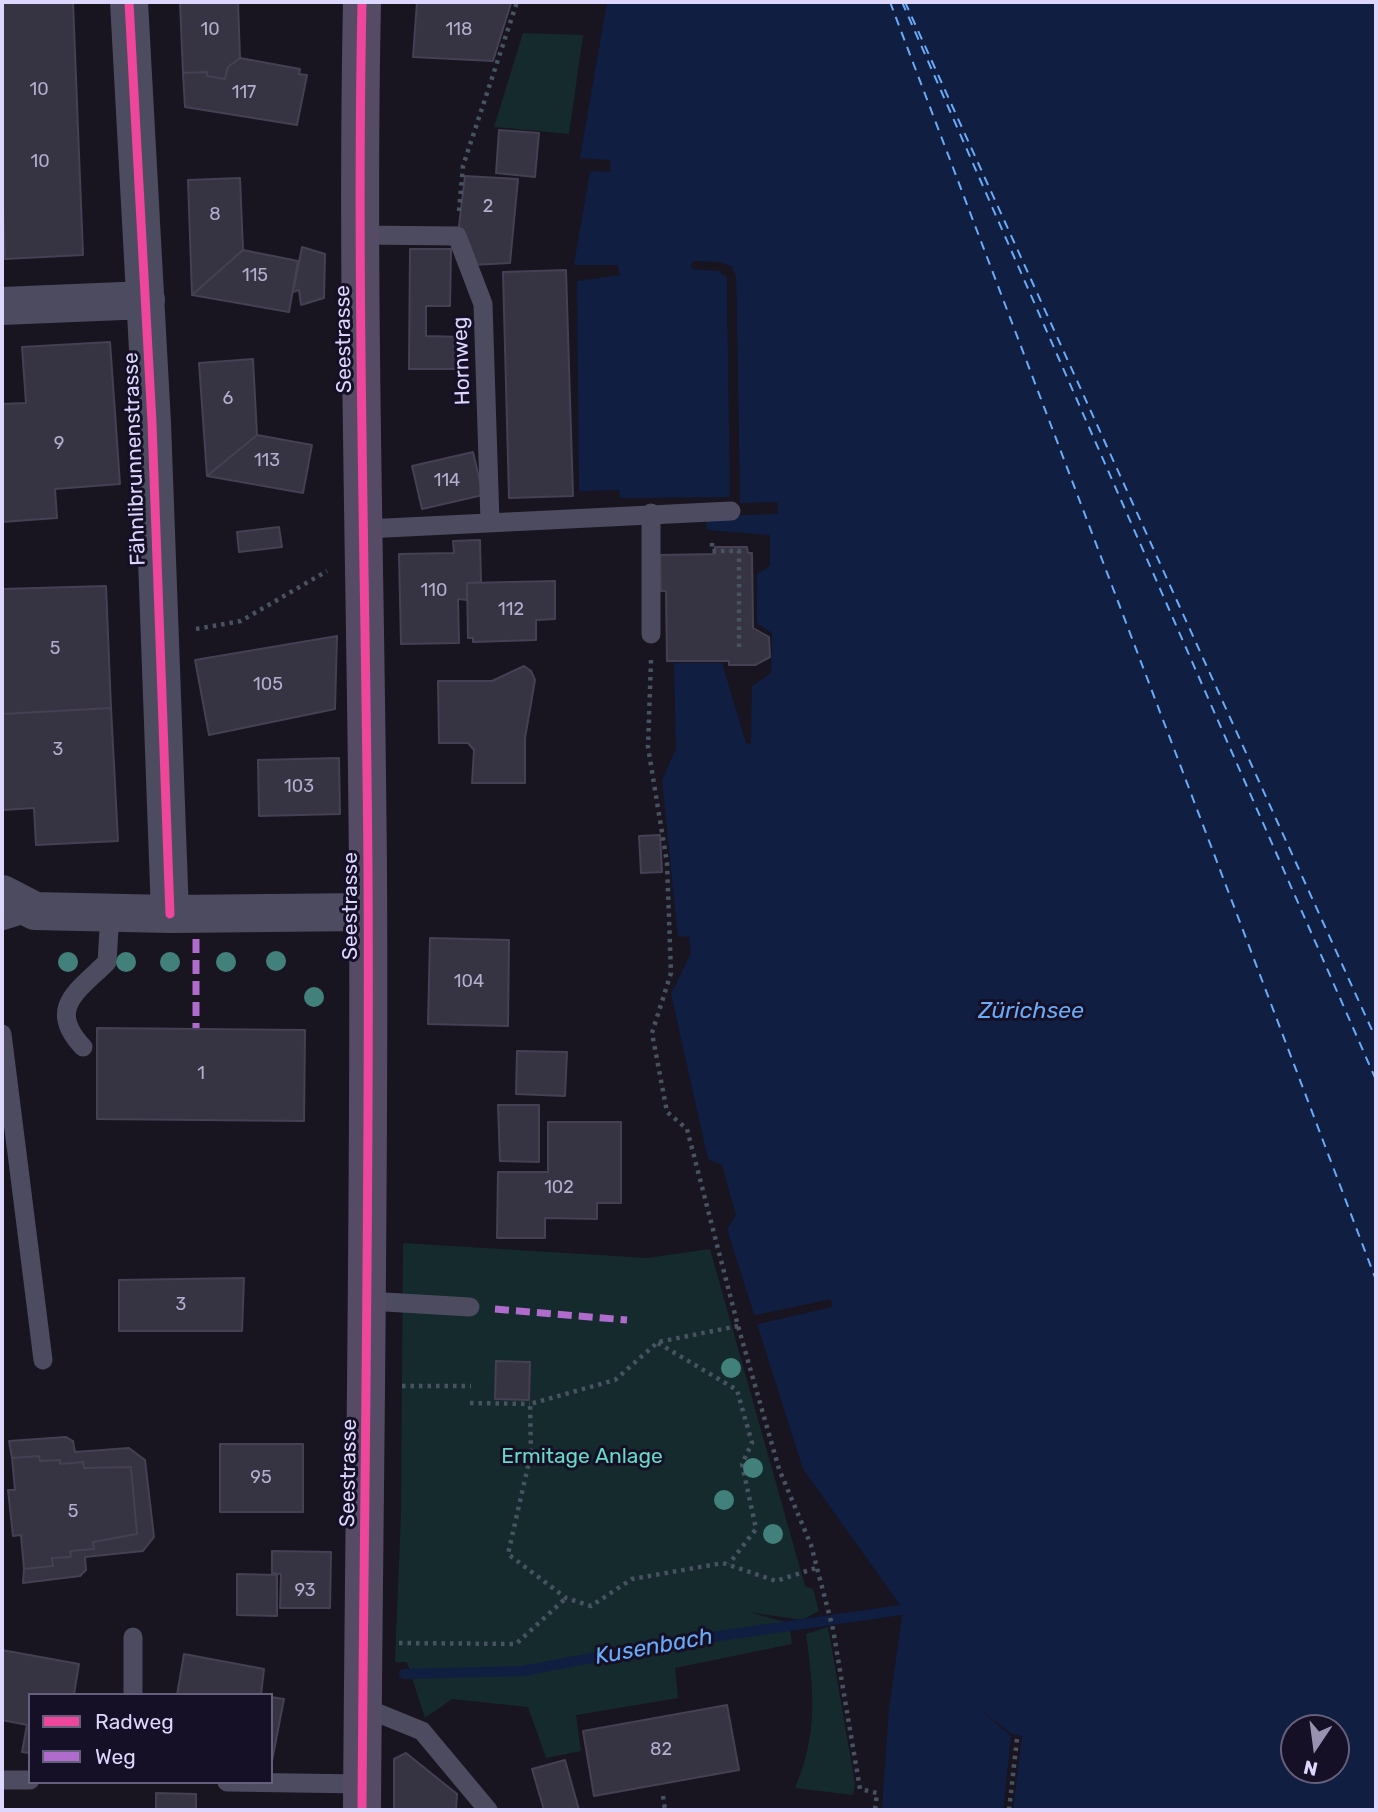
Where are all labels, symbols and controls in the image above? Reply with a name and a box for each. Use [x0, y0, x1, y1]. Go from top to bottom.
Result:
house number: 10 [200, 19, 220, 41]
house number: 118 [446, 19, 472, 41]
house number: 10 [29, 79, 49, 101]
house number: 117 [232, 82, 256, 104]
house number: 10 [30, 151, 50, 173]
house number: 2 [483, 196, 493, 218]
house number: 8 [209, 204, 221, 226]
house number: 115 [242, 265, 268, 287]
street label: Seestrasse [330, 285, 358, 393]
street label: Hornweg [448, 316, 476, 406]
street label: Fähnlibrunnenstrasse [119, 352, 151, 566]
house number: 6 [223, 388, 233, 410]
house number: 9 [54, 433, 64, 455]
house number: 113 [254, 450, 280, 472]
house number: 114 [434, 470, 460, 492]
house number: 110 [421, 580, 447, 602]
house number: 112 [498, 599, 524, 621]
house number: 5 [50, 638, 60, 660]
house number: 105 [253, 674, 283, 696]
house number: 3 [53, 739, 63, 761]
house number: 103 [284, 776, 314, 798]
street label: Seestrasse [338, 852, 364, 960]
house number: 104 [454, 971, 484, 993]
water label: Zürichsee [978, 997, 1084, 1025]
house number: 1 [197, 1063, 205, 1085]
house number: 102 [544, 1177, 574, 1199]
house number: 3 [176, 1294, 186, 1316]
street label: Seestrasse [335, 1419, 363, 1527]
park label: Ermitage Anlage [501, 1444, 663, 1470]
house number: 95 [250, 1467, 272, 1489]
house number: 5 [68, 1501, 78, 1523]
house number: 93 [294, 1580, 316, 1602]
water label: Kusenbach [593, 1623, 715, 1671]
legend [28, 1693, 273, 1784]
text: Radweg [95, 1709, 174, 1734]
north arrow [1280, 1714, 1350, 1784]
house number: 82 [650, 1739, 672, 1761]
text: Weg [95, 1744, 136, 1769]
text: N [1301, 1755, 1320, 1781]

